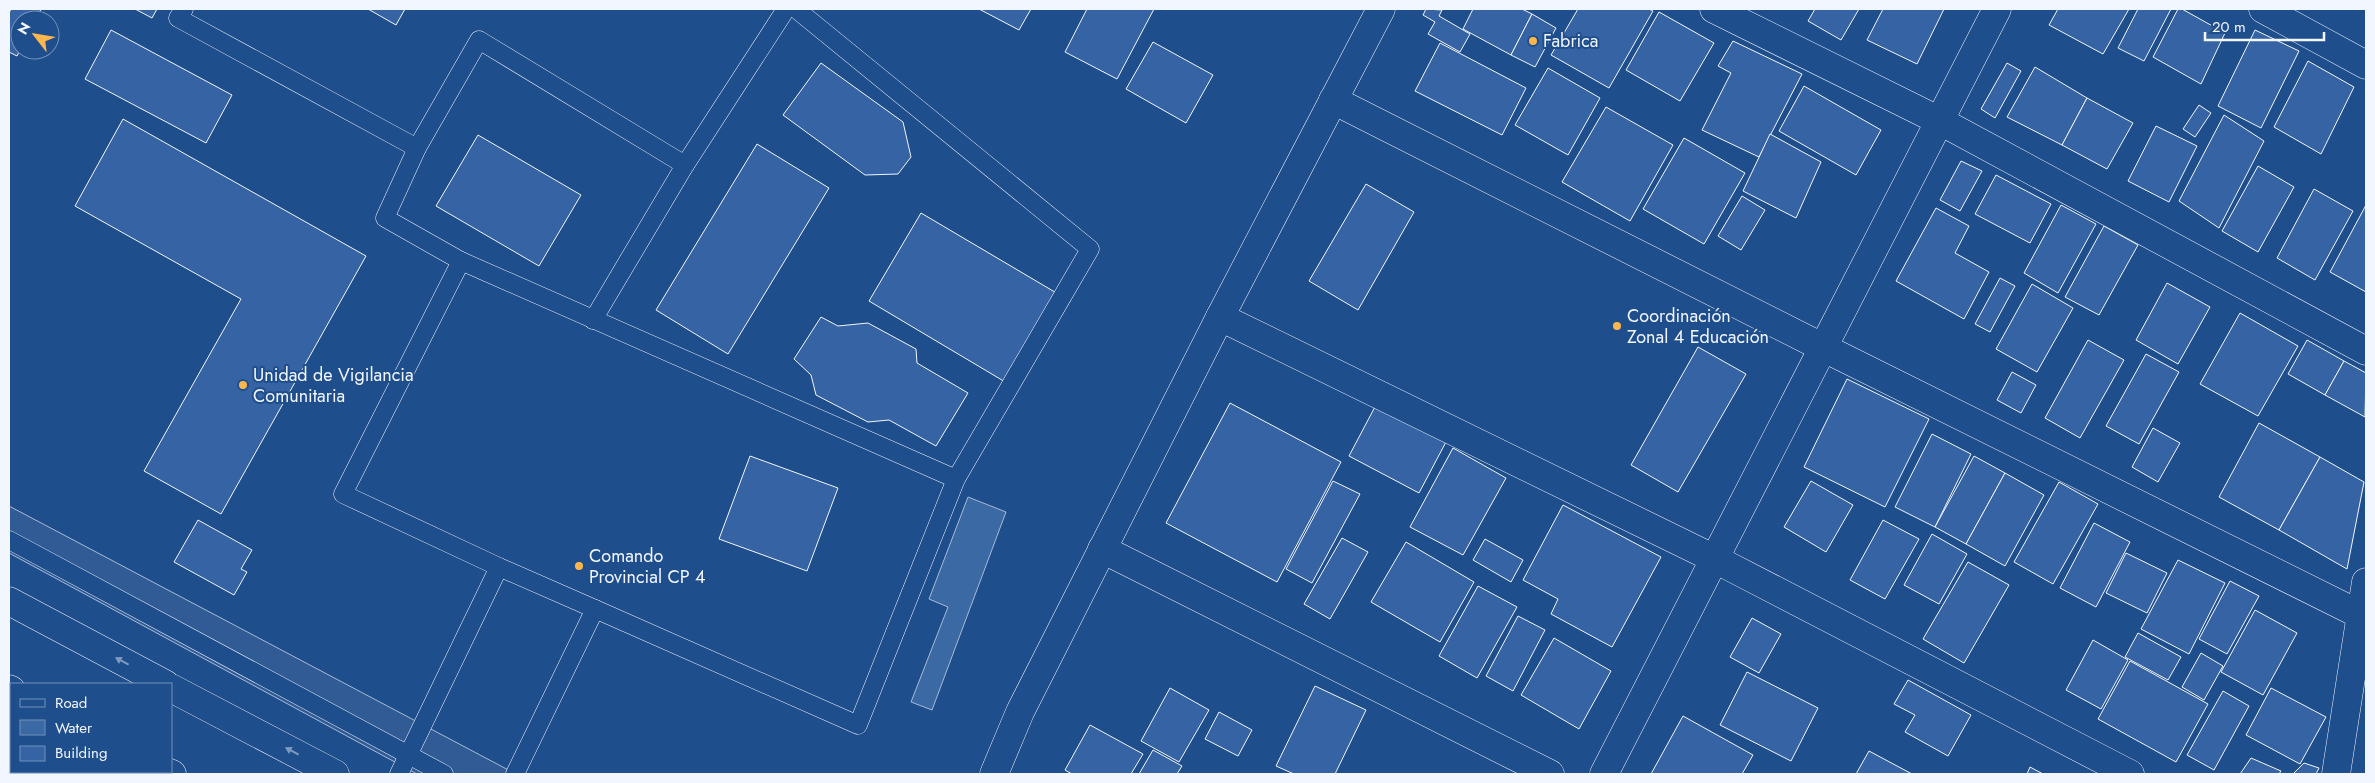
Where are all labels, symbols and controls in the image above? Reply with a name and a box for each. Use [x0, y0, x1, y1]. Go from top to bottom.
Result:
north arrow [10, 10, 60, 60]
scale bar [2205, 10, 2324, 42]
text: 20 m [2212, 16, 2246, 38]
text: N [12, 18, 35, 38]
place label: Fabrica [1543, 28, 1599, 54]
marker: Fabrica [1527, 35, 1539, 47]
place label: Coordinación Zonal 4 Educación [1627, 303, 1769, 350]
marker: Coordinación Zonal 4 Educación [1611, 320, 1623, 332]
place label: Unidad de Vigilancia Comunitaria [253, 362, 414, 409]
marker: Unidad de Vigilancia Comunitaria [237, 379, 249, 391]
place label: Comando Provincial CP 4 [589, 543, 706, 590]
marker: Comando Provincial CP 4 [573, 560, 585, 572]
one-way arrow [115, 657, 129, 666]
legend [10, 683, 172, 773]
text: Road [55, 692, 87, 714]
text: Water [55, 717, 93, 739]
text: Building [55, 742, 107, 764]
one-way arrow [285, 747, 298, 756]

